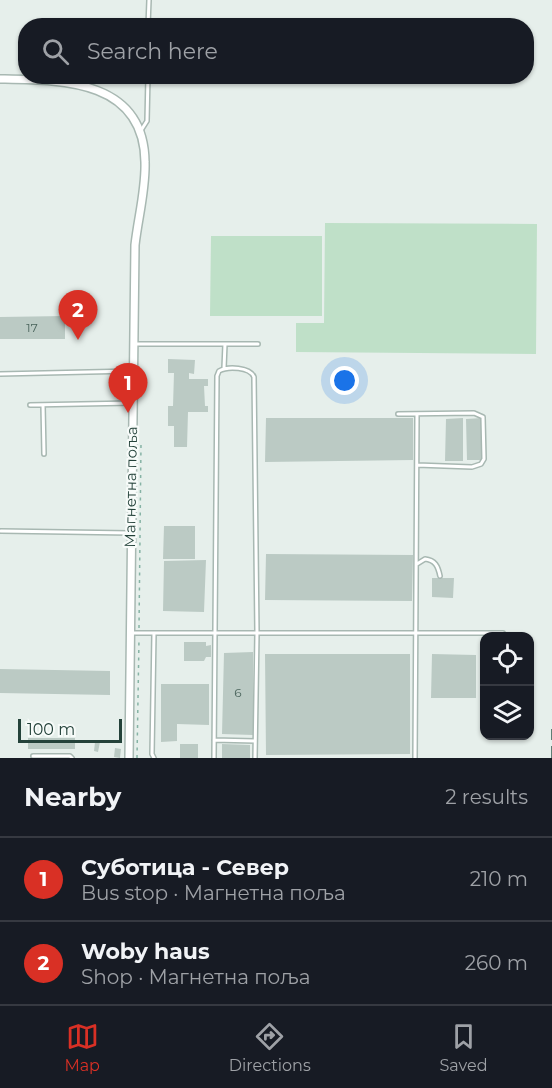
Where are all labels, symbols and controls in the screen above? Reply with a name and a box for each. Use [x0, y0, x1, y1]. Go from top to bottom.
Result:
search box [18, 18, 534, 84]
icon: search [39, 35, 72, 68]
text: Search here [87, 38, 218, 65]
pin: 2 [58, 290, 98, 340]
house number: 17 [26, 320, 38, 335]
pin: 1 [108, 364, 148, 413]
your location [330, 366, 359, 395]
street label: Магнетна поља [120, 426, 141, 548]
map controls [480, 632, 534, 740]
button: locate [480, 632, 534, 686]
house number: 6 [234, 685, 242, 700]
button: layers [480, 686, 534, 740]
scale bar [18, 716, 122, 744]
text: 100 m [27, 720, 75, 739]
text: Nearby [24, 781, 121, 813]
text: 2 results [445, 785, 528, 809]
text: Суботица - Север [81, 854, 289, 881]
text: 1 [40, 867, 47, 891]
text: 210 m [470, 867, 528, 891]
text: Bus stop · Магнетна поља [81, 881, 346, 905]
text: Woby haus [81, 938, 210, 965]
text: 2 [38, 951, 49, 975]
text: 260 m [465, 951, 528, 975]
text: Shop · Магнетна поља [81, 965, 310, 989]
tab: Map [64, 1020, 100, 1075]
tab: Directions [229, 1020, 311, 1075]
tab: Saved [440, 1020, 488, 1075]

